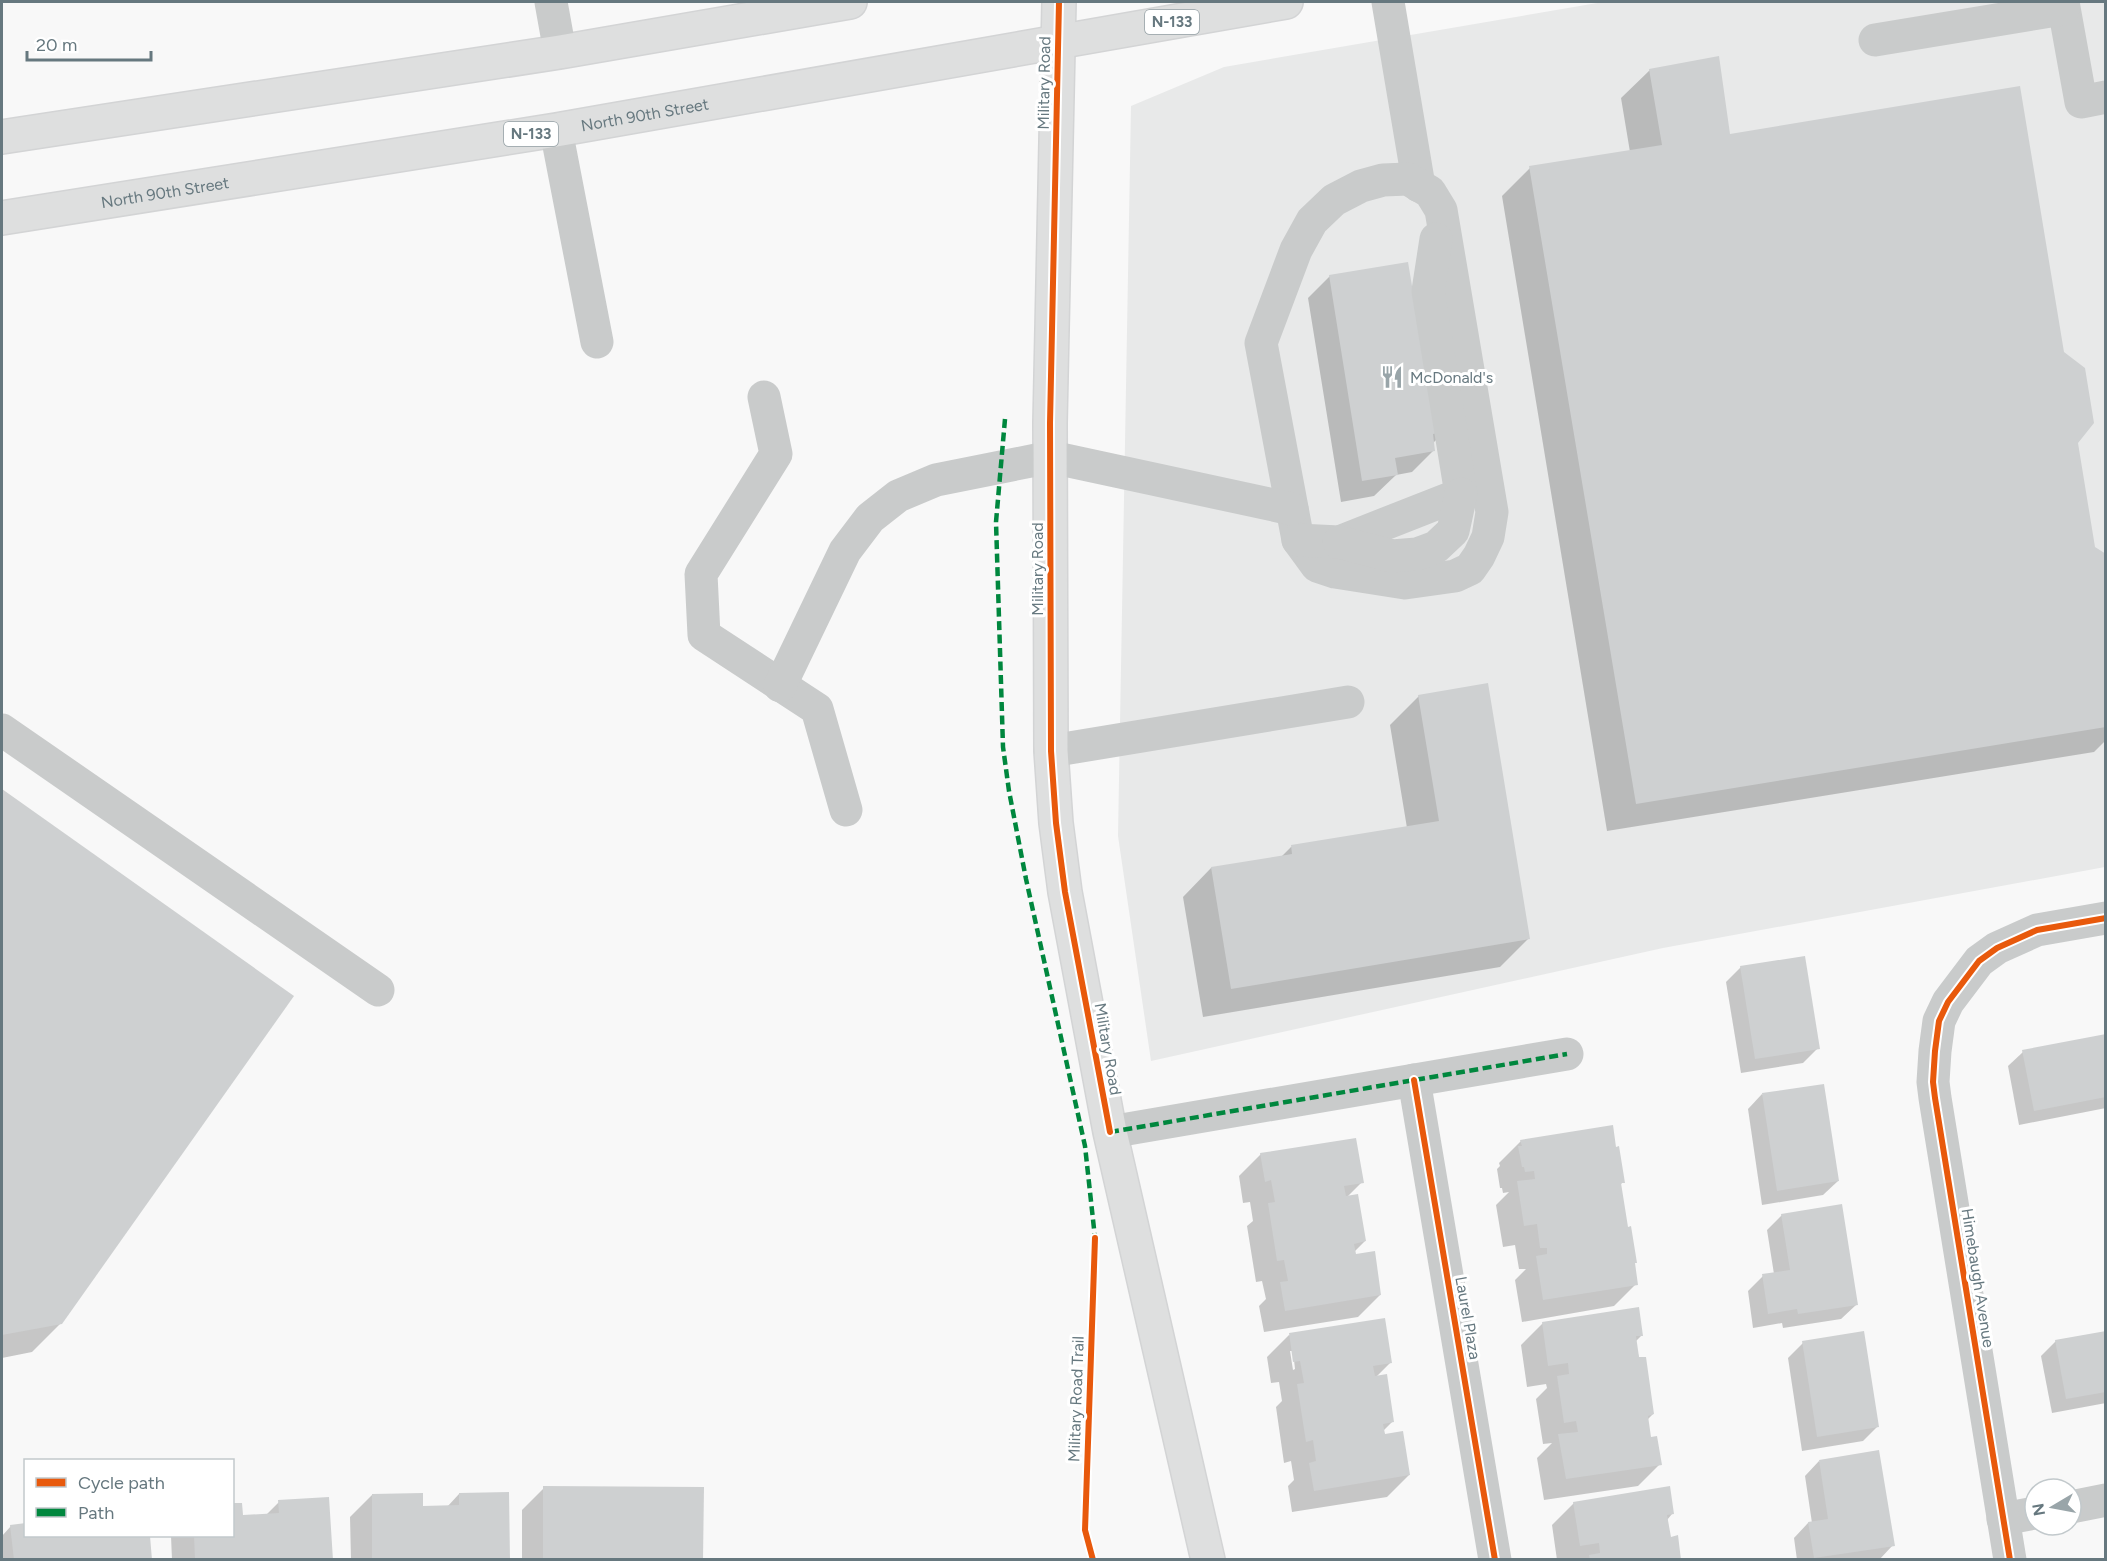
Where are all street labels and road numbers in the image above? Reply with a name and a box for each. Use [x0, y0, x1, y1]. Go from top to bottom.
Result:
road number: N-133 [1145, 10, 1199, 34]
street label: Military Road [1034, 36, 1054, 130]
street label: North 90th Street [579, 94, 710, 135]
road number: N-133 [504, 122, 558, 146]
street label: North 90th Street [100, 173, 230, 212]
street label: Military Road [1028, 522, 1047, 616]
street label: Military Road [1091, 1001, 1125, 1097]
street label: Himebaugh Avenue [1958, 1207, 1998, 1349]
street label: Laurel Plaza [1451, 1275, 1485, 1361]
street label: Military Road Trail [1064, 1336, 1088, 1462]

